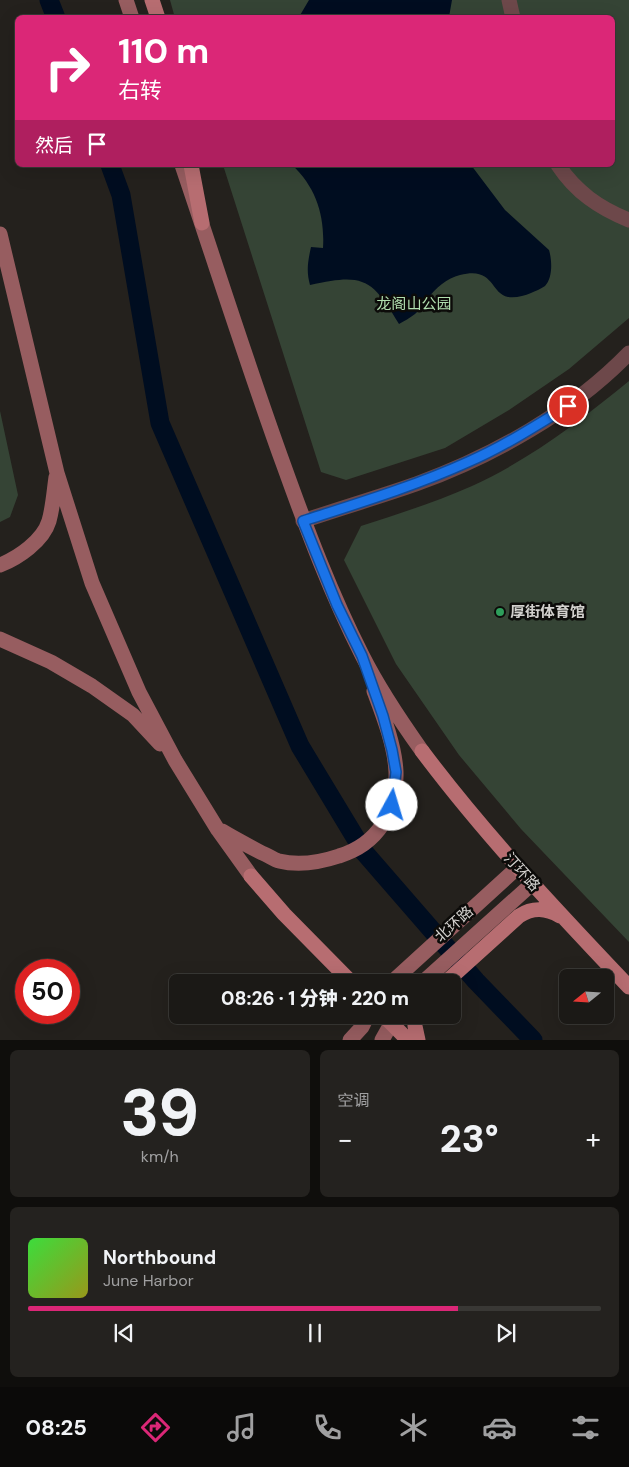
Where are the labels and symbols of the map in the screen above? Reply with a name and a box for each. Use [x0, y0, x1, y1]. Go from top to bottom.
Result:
park label: 龙阁山公园 [376, 294, 452, 314]
pin [547, 385, 589, 427]
place label: 厚街体育馆 [510, 602, 585, 622]
marker: 厚街体育馆 [494, 606, 506, 618]
position arrow [365, 778, 417, 830]
street label: 汀环路 [500, 849, 544, 895]
street label: 北环路 [431, 902, 477, 946]
speed limit sign: 50 [15, 959, 80, 1024]
north arrow [559, 969, 614, 1024]

